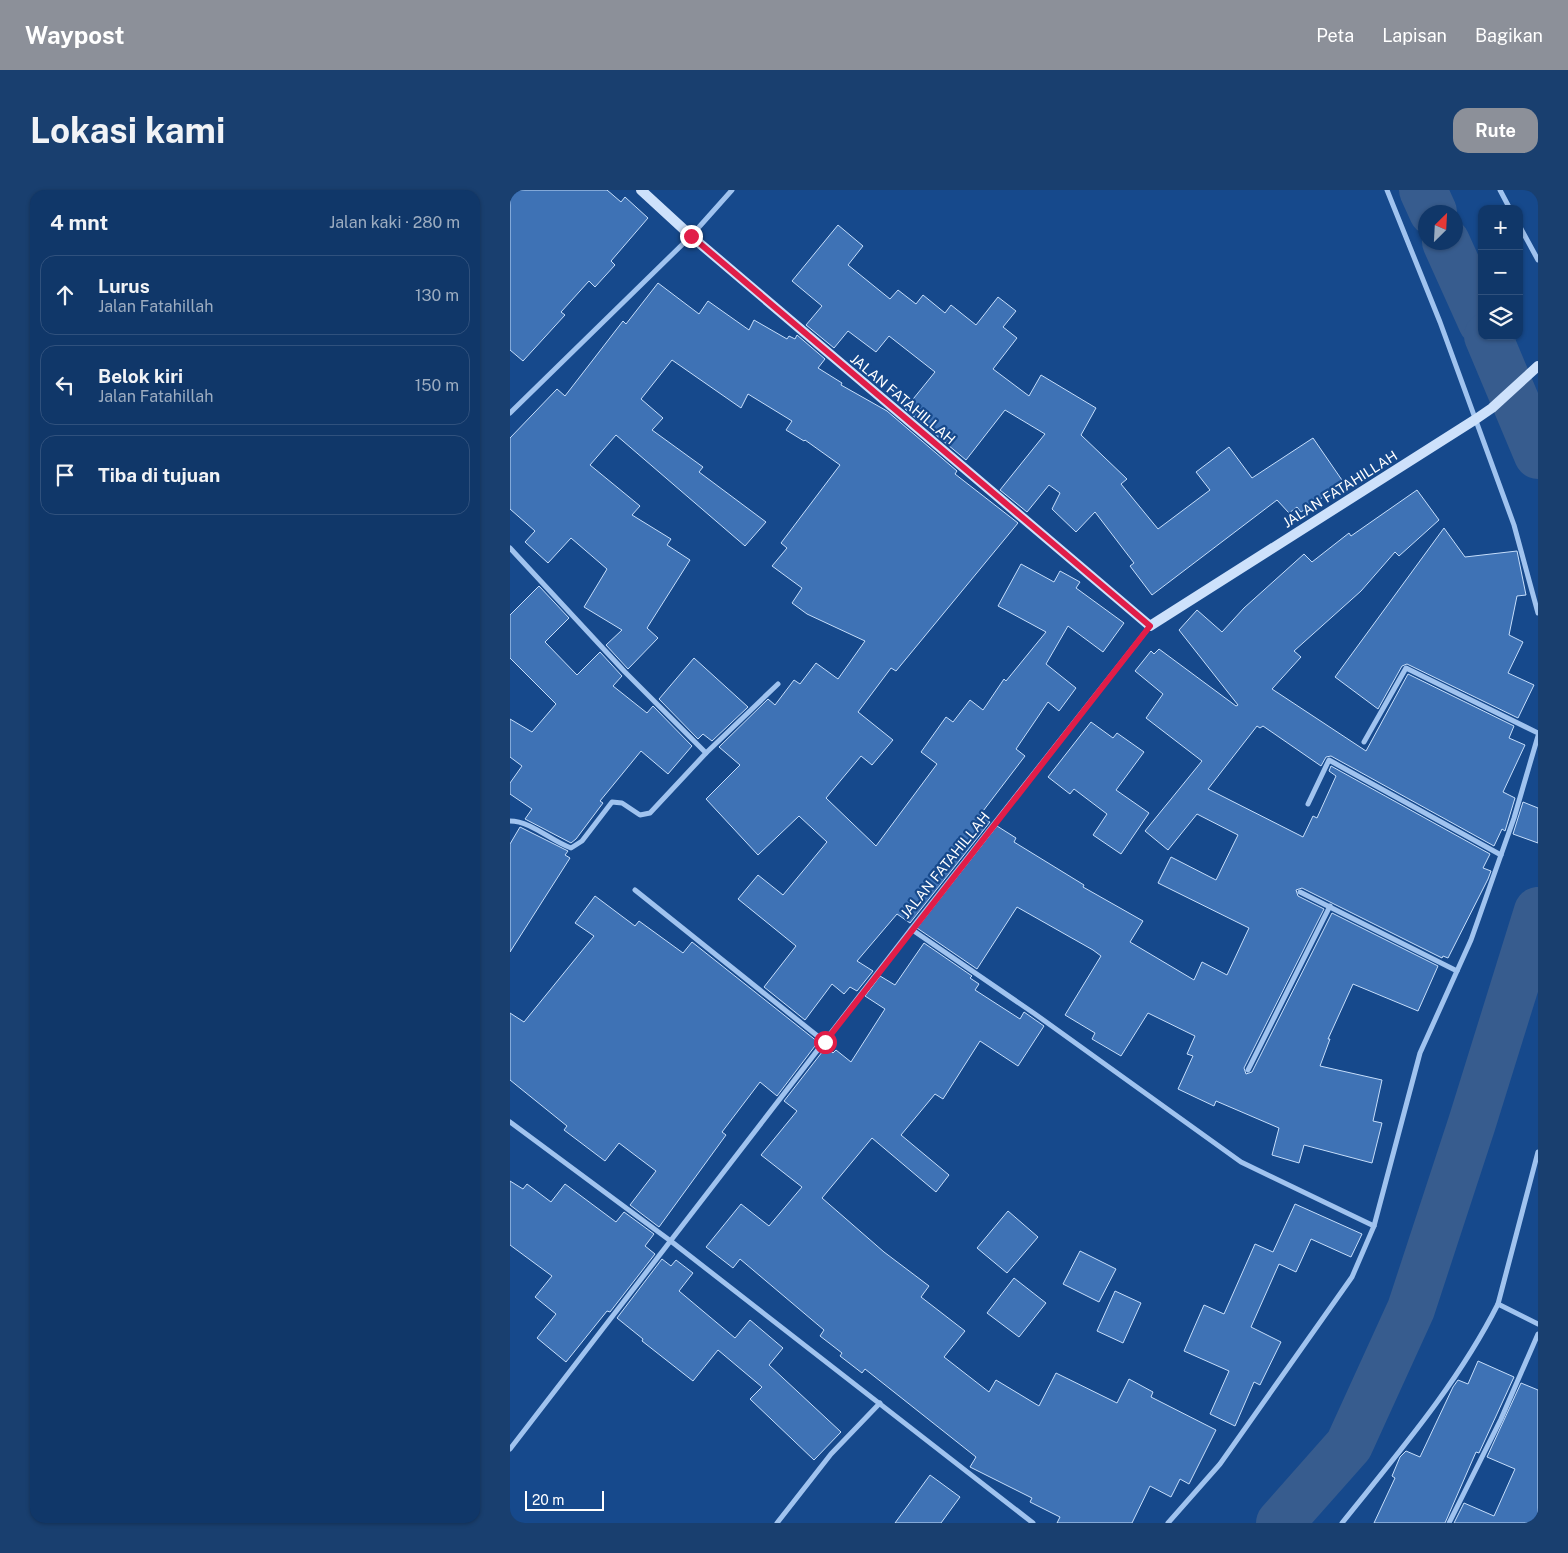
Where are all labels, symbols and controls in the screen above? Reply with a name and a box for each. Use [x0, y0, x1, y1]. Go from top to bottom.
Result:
text: Waypost [25, 21, 125, 49]
text: Peta [1316, 25, 1354, 46]
text: Lapisan [1382, 25, 1447, 46]
text: Bagikan [1475, 25, 1543, 46]
button: Rute [1453, 108, 1538, 153]
text: Lokasi kami [30, 110, 225, 151]
north arrow [1418, 205, 1463, 250]
map controls [1478, 205, 1523, 340]
button: + [1478, 205, 1523, 250]
text: 4 mnt [50, 210, 108, 235]
text: Jalan kaki · 280 m [329, 213, 460, 232]
route end [680, 225, 703, 248]
button: − [1478, 250, 1523, 295]
text: Lurus [98, 275, 150, 297]
icon: ahead [51, 281, 79, 309]
text: 130 m [415, 286, 459, 305]
button: layers [1478, 295, 1523, 340]
text: Jalan Fatahillah [98, 297, 213, 316]
street label: JALAN FATAHILLAH [847, 350, 959, 448]
text: Belok kiri [98, 365, 183, 387]
icon: left [51, 371, 79, 399]
text: 150 m [415, 376, 459, 395]
text: Jalan Fatahillah [98, 387, 213, 406]
street label: JALAN FATAHILLAH [1280, 447, 1400, 531]
icon: arrive [51, 461, 79, 489]
text: Tiba di tujuan [98, 464, 220, 486]
street label: JALAN FATAHILLAH [897, 809, 993, 921]
route start [814, 1031, 837, 1054]
scale bar [525, 1488, 604, 1511]
text: 20 m [532, 1492, 564, 1508]

